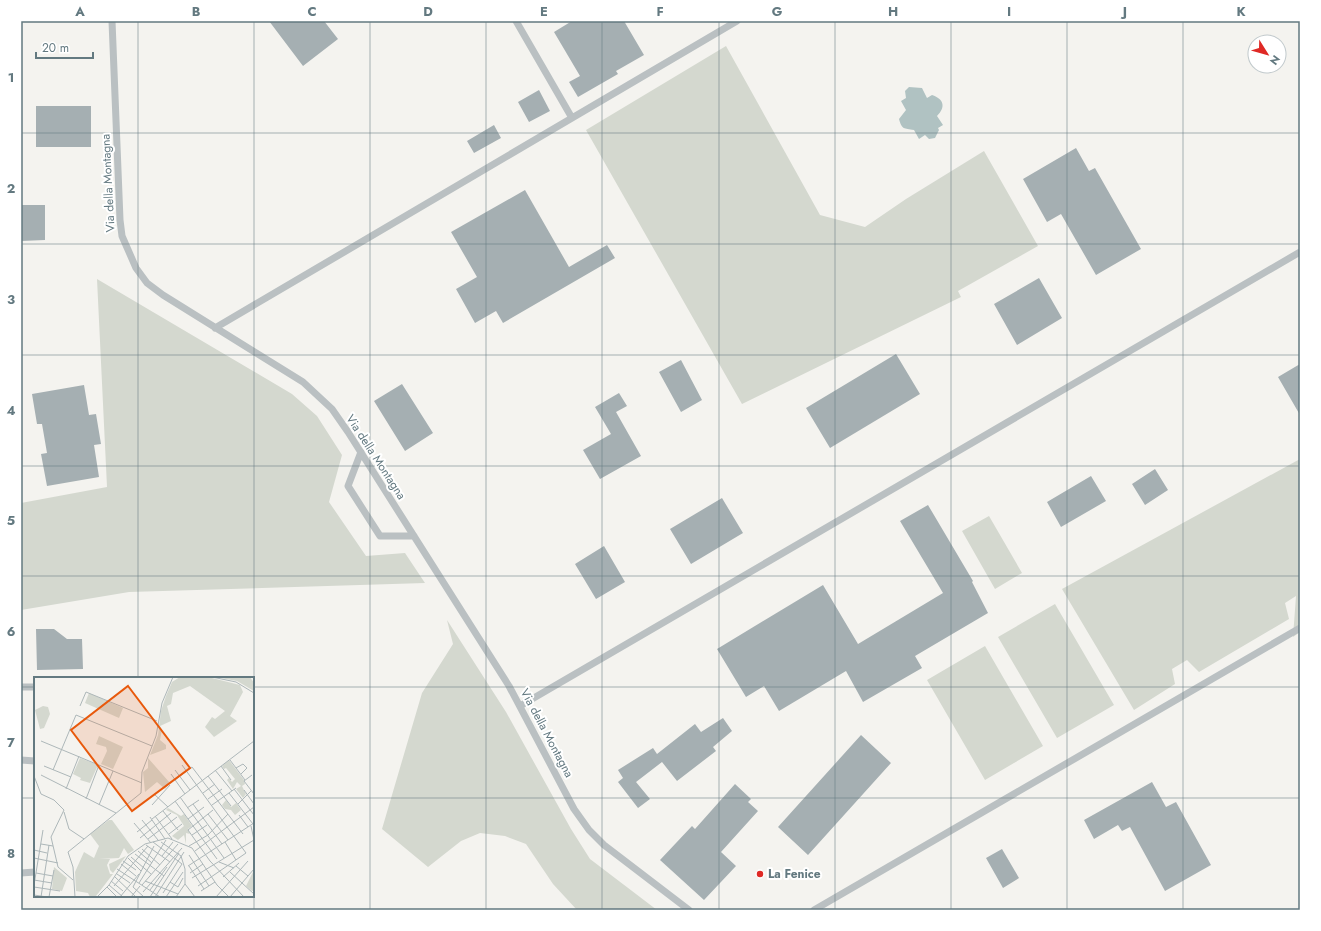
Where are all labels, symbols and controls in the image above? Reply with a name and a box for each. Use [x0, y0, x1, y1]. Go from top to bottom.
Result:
text: A [74, 2, 85, 21]
text: B [192, 2, 201, 21]
text: C [307, 2, 317, 21]
text: D [423, 2, 433, 21]
text: E [540, 2, 548, 21]
text: F [656, 2, 664, 21]
text: G [772, 2, 783, 21]
text: H [888, 2, 898, 21]
text: I [1007, 2, 1011, 21]
text: J [1120, 2, 1127, 21]
text: K [1236, 2, 1246, 21]
scale bar [36, 34, 93, 60]
north arrow [1247, 34, 1287, 74]
text: 20 m [42, 39, 69, 57]
text: N [1266, 52, 1284, 68]
text: 1 [8, 68, 14, 87]
street label: Via della Montagna [96, 133, 120, 233]
text: 2 [7, 179, 15, 198]
text: 3 [7, 290, 15, 309]
text: 4 [6, 401, 16, 420]
street label: Via della Montagna [342, 411, 410, 503]
text: 5 [7, 511, 15, 530]
text: 6 [7, 622, 16, 641]
inset map [34, 677, 254, 897]
street label: Via della Montagna [516, 685, 578, 781]
text: 7 [7, 733, 15, 752]
text: 8 [7, 844, 15, 863]
place label: La Fenice [768, 865, 821, 883]
marker: La Fenice [755, 869, 765, 879]

